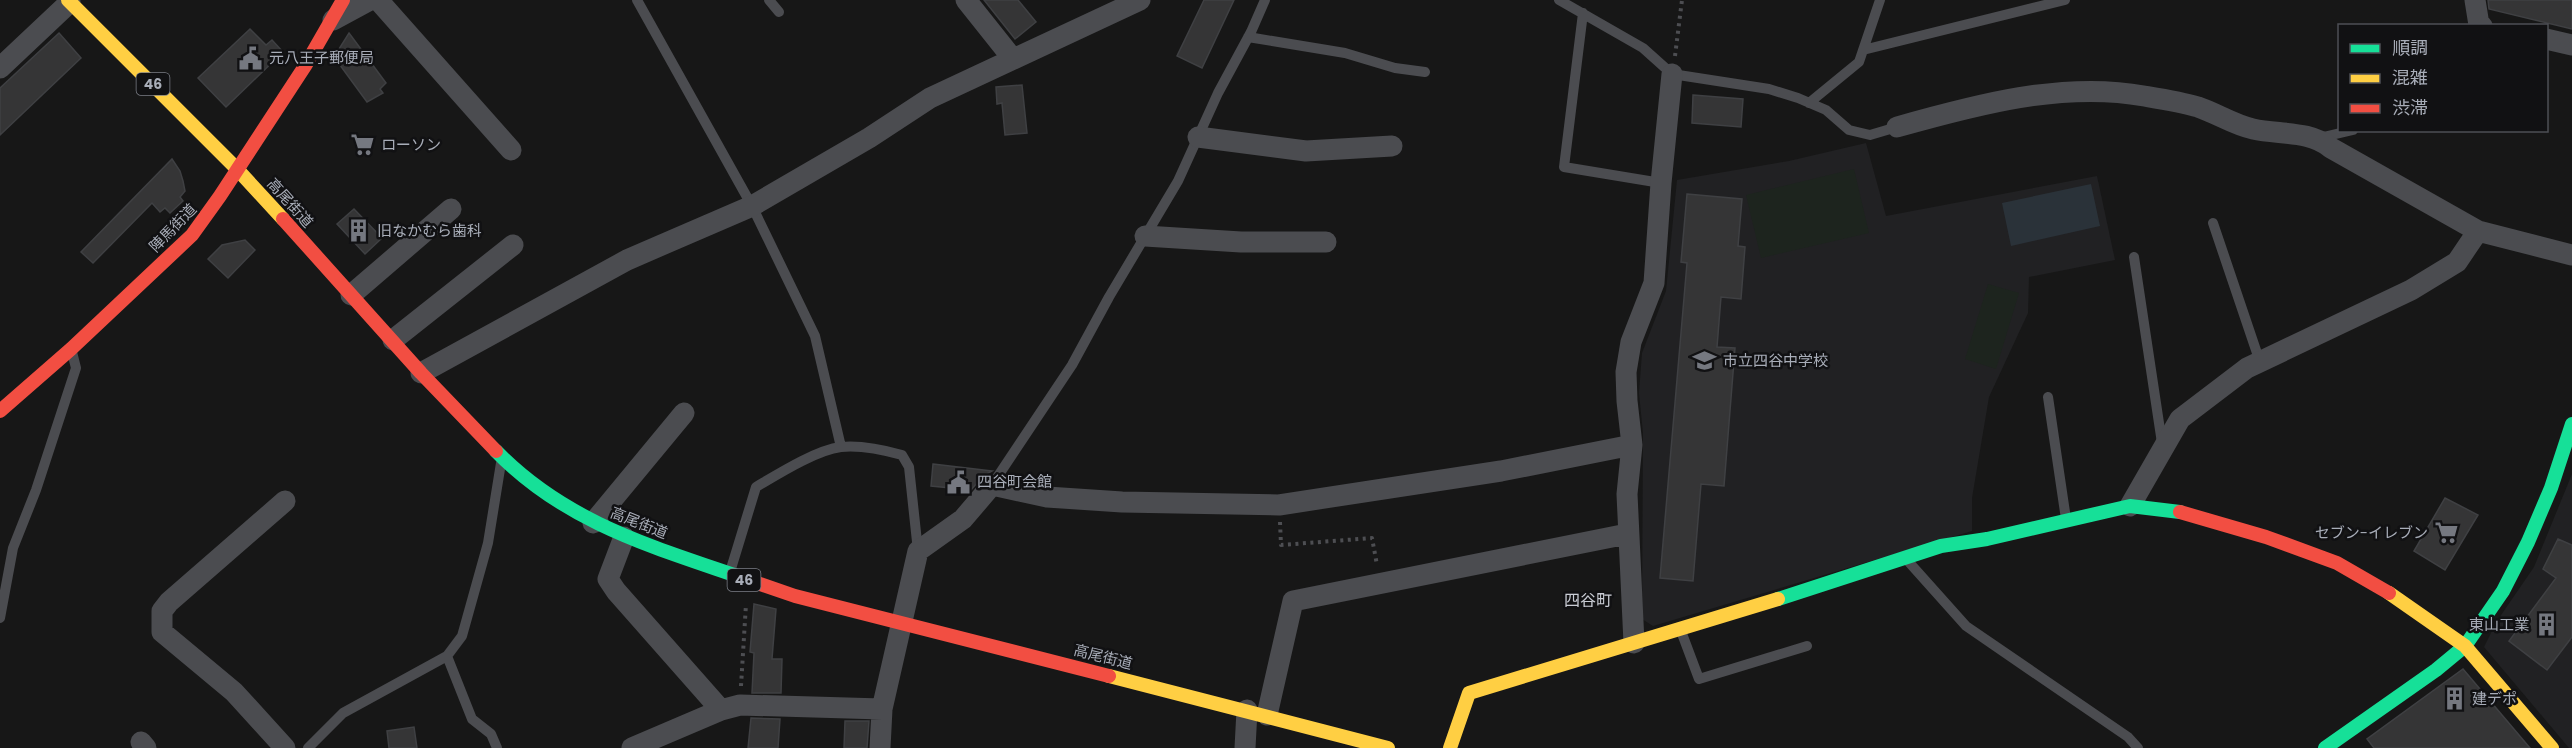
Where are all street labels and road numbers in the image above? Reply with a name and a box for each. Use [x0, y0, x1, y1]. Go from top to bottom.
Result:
road number: 46 [136, 73, 170, 95]
street label: 高尾街道 [262, 173, 318, 232]
street label: 陣馬街道 [144, 199, 201, 257]
street label: 高尾街道 [607, 502, 671, 544]
road number: 46 [728, 569, 760, 591]
street label: 高尾街道 [1071, 639, 1135, 674]

